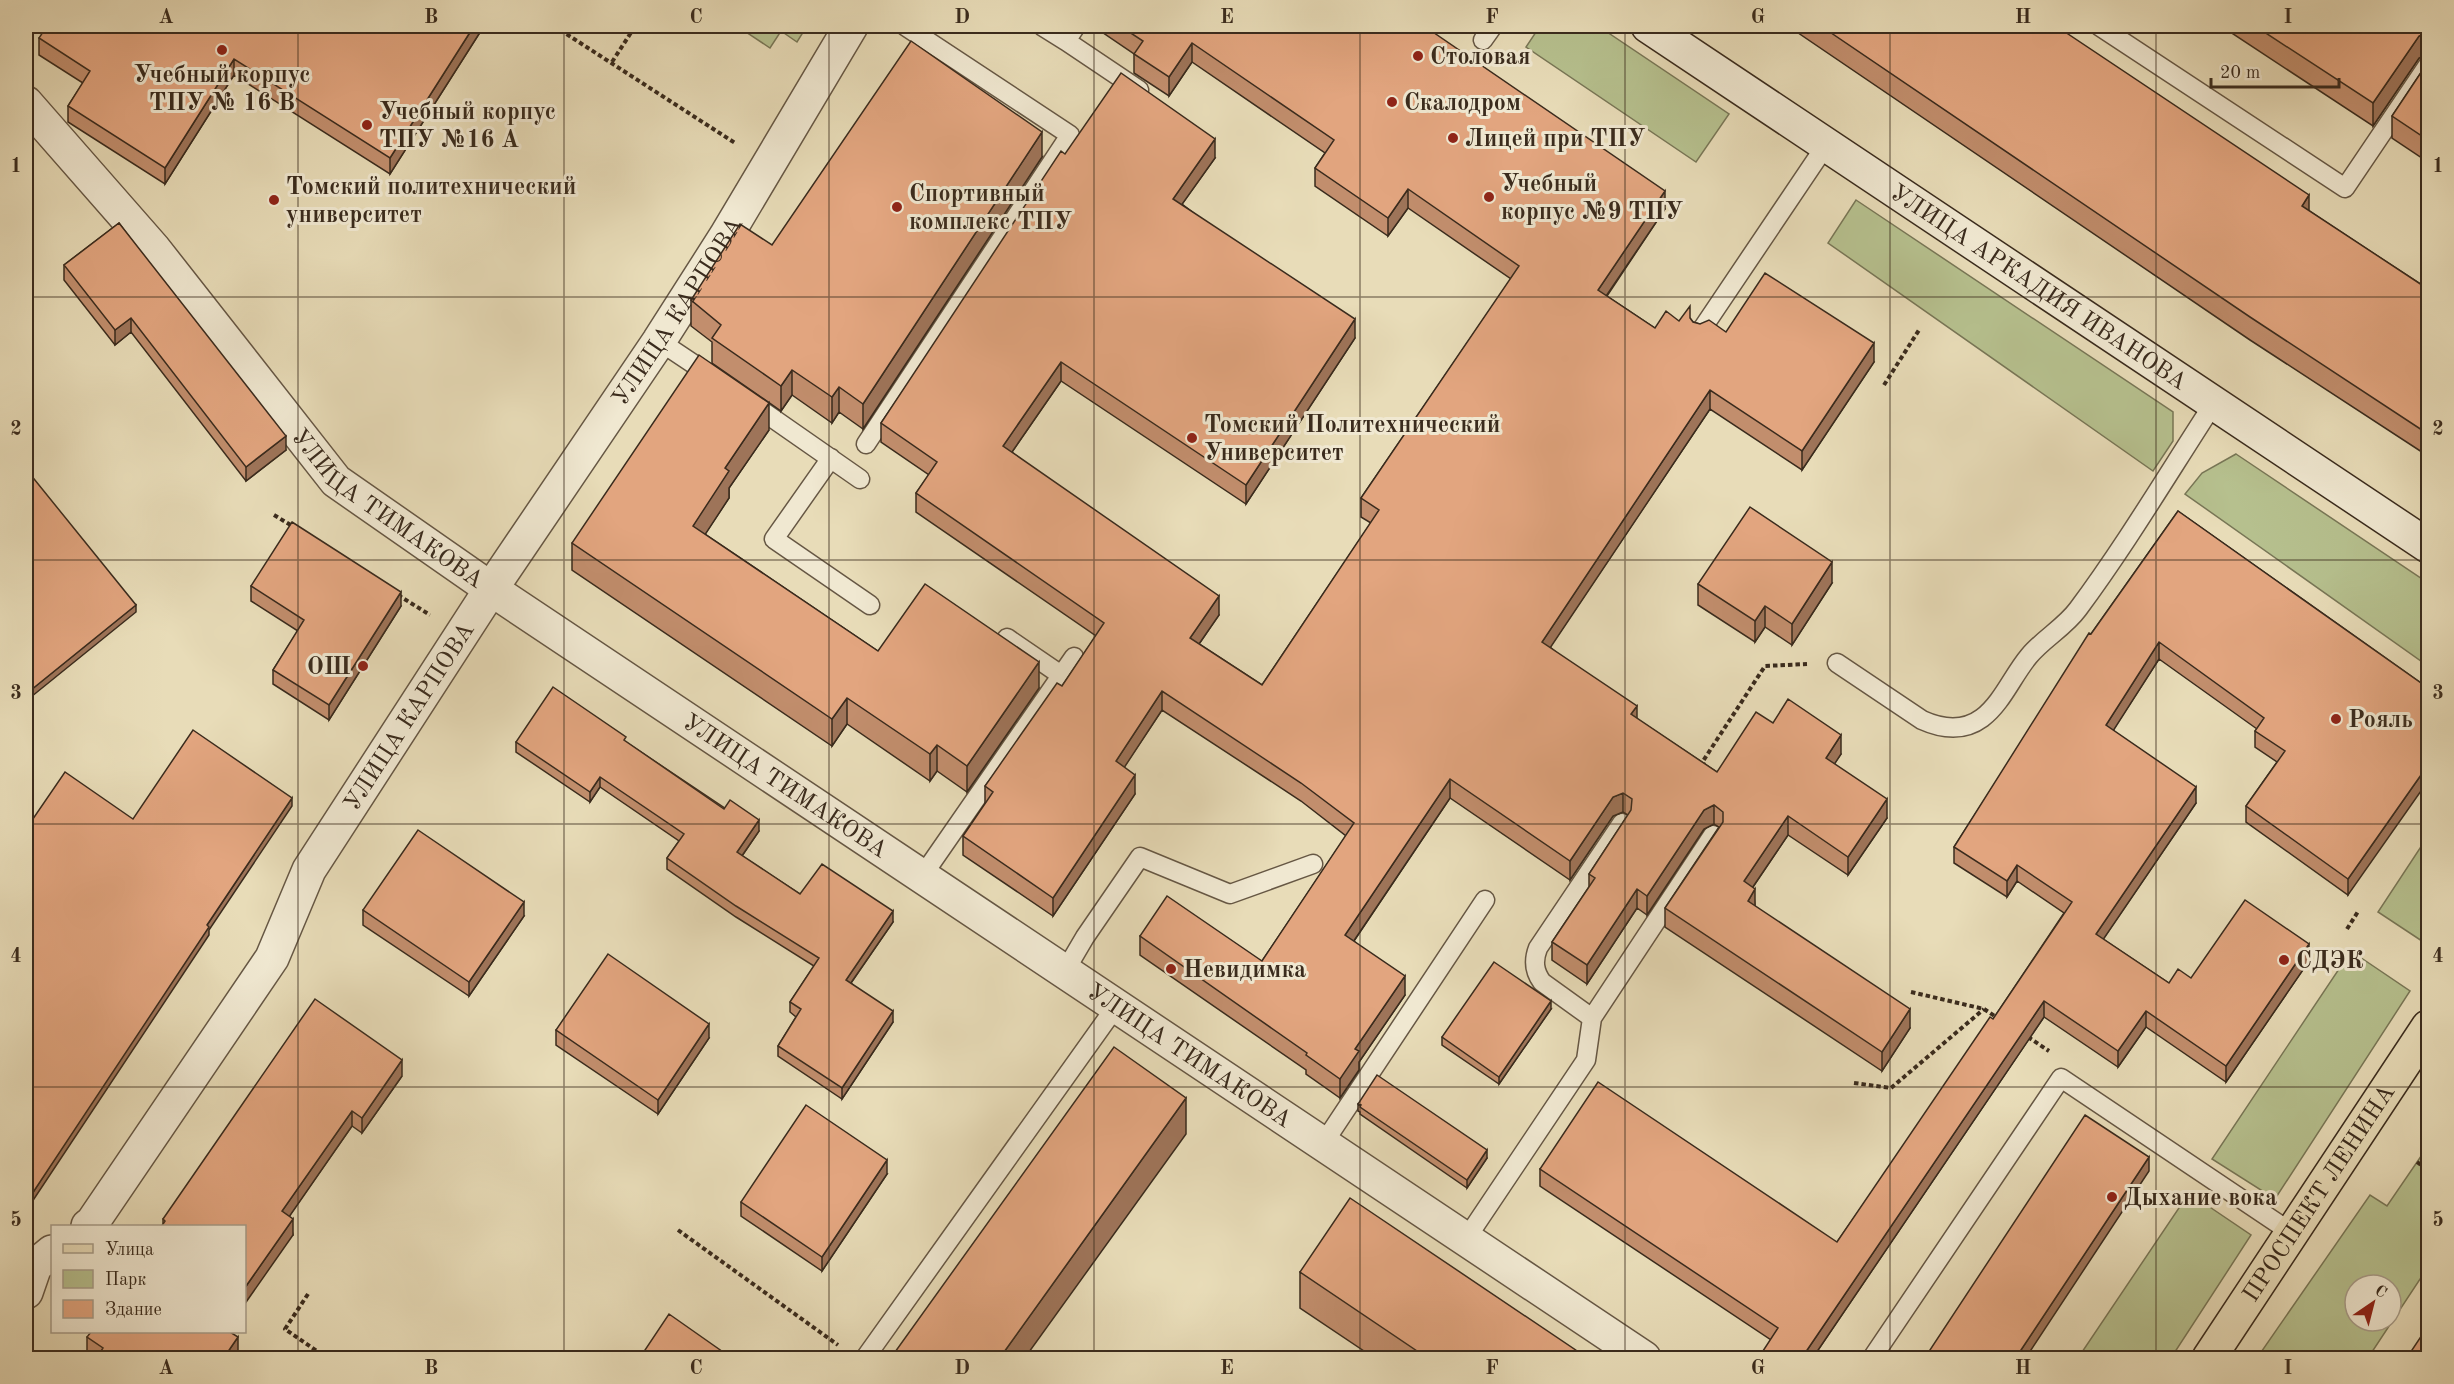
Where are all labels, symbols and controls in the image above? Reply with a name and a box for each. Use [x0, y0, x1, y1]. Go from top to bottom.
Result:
text: A [158, 8, 174, 28]
text: B [424, 8, 438, 28]
text: C [689, 8, 703, 28]
text: D [954, 8, 970, 28]
text: E [1220, 8, 1234, 28]
text: F [1485, 8, 1499, 28]
text: G [1751, 8, 1765, 28]
text: H [2015, 8, 2031, 28]
text: I [2284, 8, 2292, 28]
marker: Учебный корпус ТПУ № 16 В [215, 43, 229, 57]
place label: Столовая [1430, 46, 1531, 70]
marker: Столовая [1411, 49, 1425, 63]
scale bar [2211, 51, 2338, 89]
place label: Учебный корпус ТПУ № 16 В [133, 64, 311, 116]
text: 20 m [2220, 64, 2260, 82]
place label: Скалодром [1404, 92, 1521, 116]
marker: Скалодром [1385, 95, 1399, 109]
place label: Учебный корпус ТПУ №16 А [379, 101, 556, 153]
marker: Учебный корпус ТПУ №16 А [360, 118, 374, 132]
place label: Лицей при ТПУ [1465, 128, 1646, 152]
marker: Лицей при ТПУ [1446, 131, 1460, 145]
text: 1 [10, 157, 22, 177]
text: 1 [2432, 157, 2444, 177]
place label: Учебный корпус №9 ТПУ [1501, 173, 1684, 225]
place label: Томский политехнический университет [286, 176, 577, 228]
street label: УЛИЦА АРКАДИЯ ИВАНОВА [1885, 181, 2191, 396]
place label: Спортивный комплекс ТПУ [909, 183, 1073, 235]
marker: Учебный корпус №9 ТПУ [1482, 190, 1496, 204]
marker: Томский политехнический университет [267, 193, 281, 207]
marker: Спортивный комплекс ТПУ [890, 200, 904, 214]
street label: УЛИЦА КАРПОВА [609, 214, 748, 411]
place label: Томский Политехнический Университет [1204, 414, 1500, 466]
text: 2 [10, 420, 22, 440]
text: 2 [2432, 420, 2444, 440]
street label: УЛИЦА ТИМАКОВА [286, 425, 487, 594]
marker: Томский Политехнический Университет [1185, 431, 1199, 445]
street label: УЛИЦА КАРПОВА [341, 619, 480, 816]
place label: ОШ [307, 656, 351, 680]
marker: ОШ [356, 659, 370, 673]
text: 3 [10, 684, 22, 704]
text: 3 [2432, 684, 2444, 704]
place label: Рояль [2348, 709, 2413, 733]
street label: УЛИЦА ТИМАКОВА [678, 710, 891, 864]
marker: Рояль [2329, 712, 2343, 726]
text: 4 [10, 947, 22, 967]
text: 4 [2432, 947, 2444, 967]
place label: СДЭК [2296, 950, 2364, 974]
marker: СДЭК [2277, 953, 2291, 967]
place label: Невидимка [1183, 959, 1306, 983]
marker: Невидимка [1164, 962, 1178, 976]
street label: УЛИЦА ТИМАКОВА [1082, 980, 1295, 1133]
street label: ПРОСПЕКТ ЛЕНИНА [2236, 1079, 2402, 1307]
place label: Дыхание вока [2124, 1187, 2277, 1211]
marker: Дыхание вока [2105, 1190, 2119, 1204]
text: 5 [10, 1210, 22, 1231]
text: 5 [2432, 1210, 2444, 1231]
legend [51, 1225, 246, 1333]
text: Улица [105, 1241, 154, 1259]
text: Парк [105, 1271, 146, 1289]
north arrow [2343, 1273, 2403, 1333]
text: Здание [105, 1301, 162, 1319]
text: A [158, 1359, 174, 1379]
text: B [424, 1359, 438, 1379]
text: C [689, 1359, 703, 1379]
text: D [954, 1359, 970, 1379]
text: E [1220, 1359, 1234, 1379]
text: F [1485, 1359, 1499, 1379]
text: G [1751, 1359, 1765, 1379]
text: H [2015, 1359, 2031, 1379]
text: I [2284, 1359, 2292, 1379]

